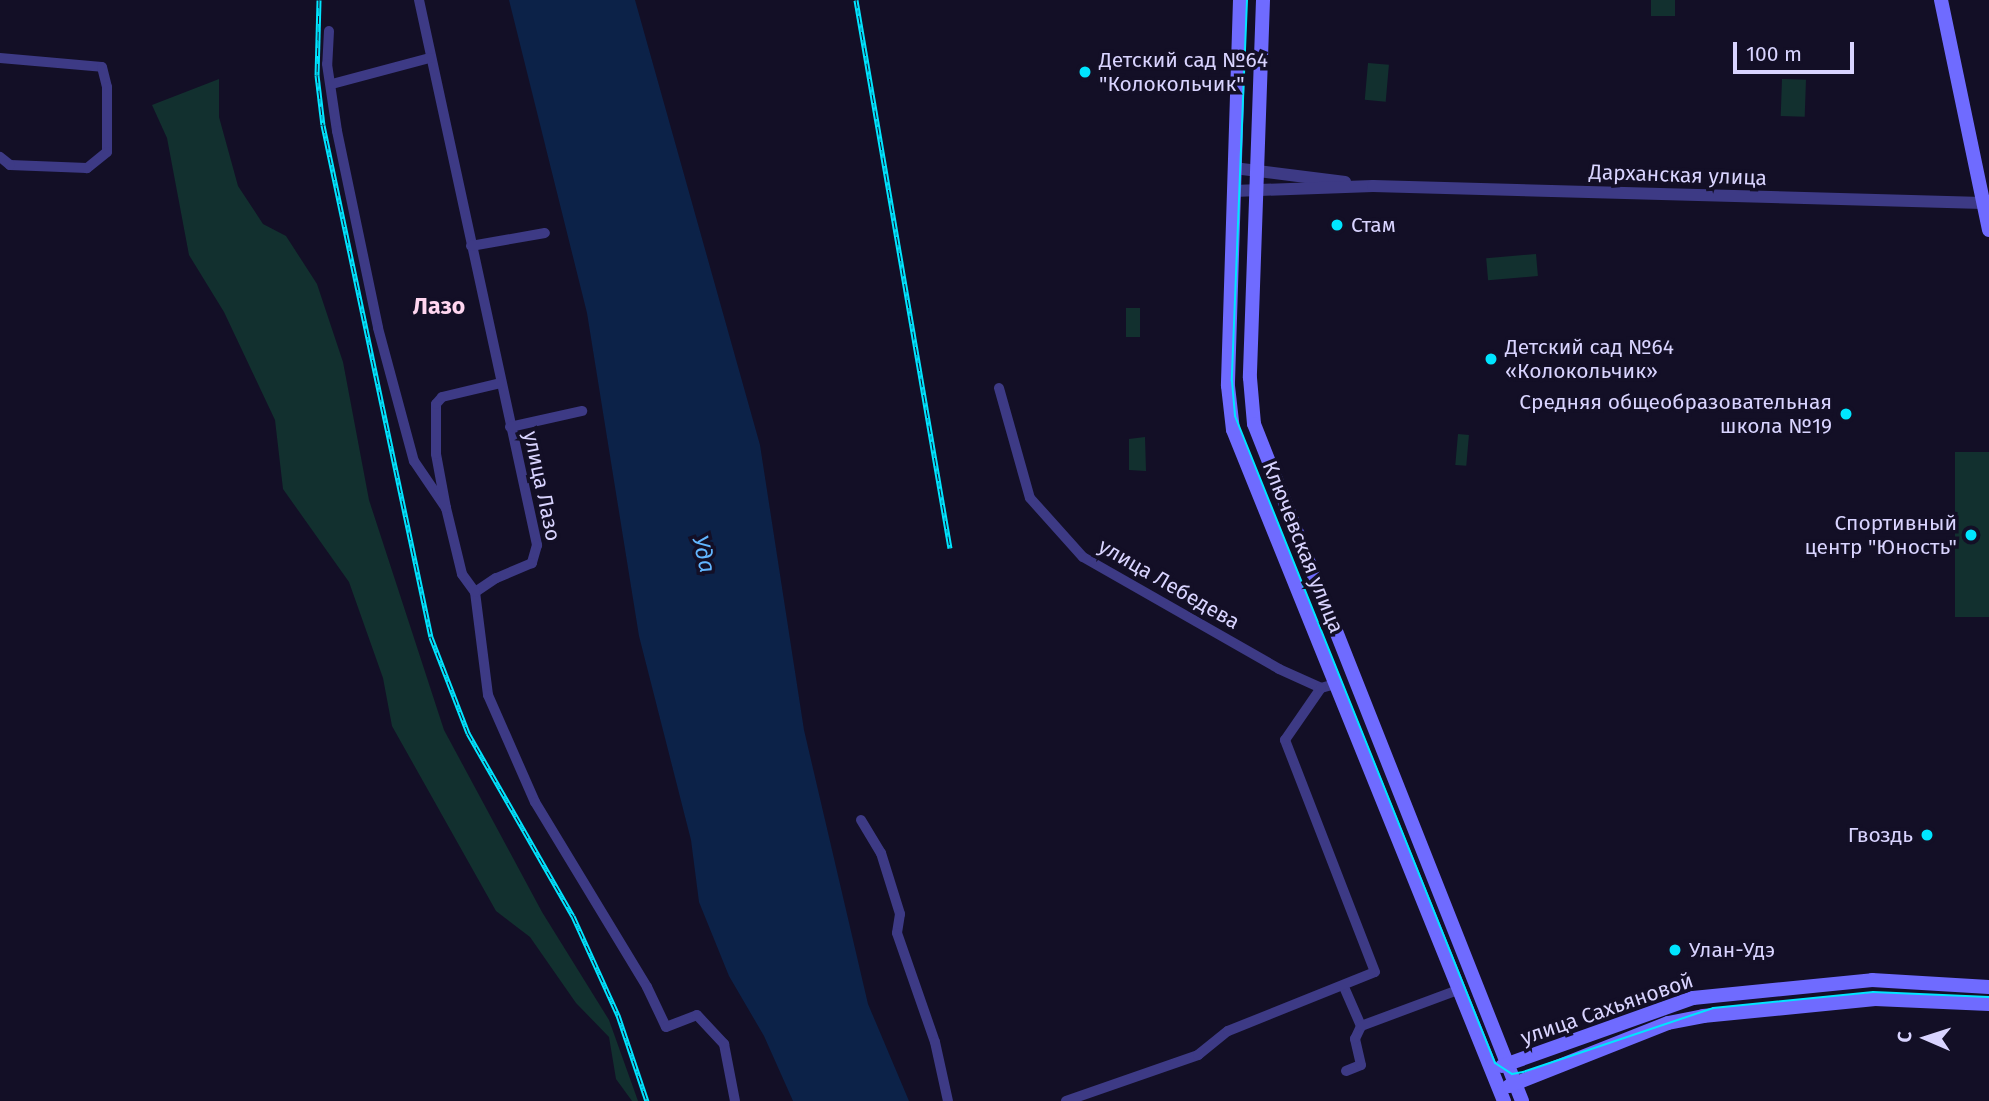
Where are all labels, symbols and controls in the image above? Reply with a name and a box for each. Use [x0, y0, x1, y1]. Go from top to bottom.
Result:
scale bar [1737, 28, 1858, 72]
text: 100 m [1746, 41, 1802, 67]
place label: Детский сад №64 "Колокольчик" [1099, 47, 1268, 97]
marker: Детский сад №64 "Колокольчик" [1077, 64, 1093, 80]
street label: Дарханская улица [1589, 159, 1767, 191]
place label: Стам [1351, 212, 1396, 238]
marker: Стам [1329, 217, 1345, 233]
district label: Лазо [413, 292, 465, 320]
place label: Детский сад №64 «Колокольчик» [1505, 334, 1674, 384]
marker: Детский сад №64 «Колокольчик» [1483, 351, 1499, 367]
place label: Средняя общеобразовательная школа №19 [1519, 389, 1832, 439]
marker: Средняя общеобразовательная школа №19 [1838, 406, 1854, 422]
street label: улица Лазо [518, 429, 566, 543]
street label: Ключевская улица [1257, 457, 1349, 637]
place label: Спортивный центр "Юность" [1804, 510, 1957, 560]
marker: Спортивный центр "Юность" [1963, 527, 1979, 543]
water label: Уда [686, 533, 722, 575]
street label: улица Лебедева [1094, 533, 1244, 635]
place label: Гвоздь [1848, 822, 1913, 848]
marker: Гвоздь [1919, 827, 1935, 843]
place label: Улан-Удэ [1689, 937, 1775, 963]
marker: Улан-Удэ [1667, 942, 1683, 958]
street label: улица Сахьяновой [1517, 968, 1697, 1050]
north arrow [1891, 1003, 1961, 1073]
text: С [1893, 1031, 1916, 1043]

